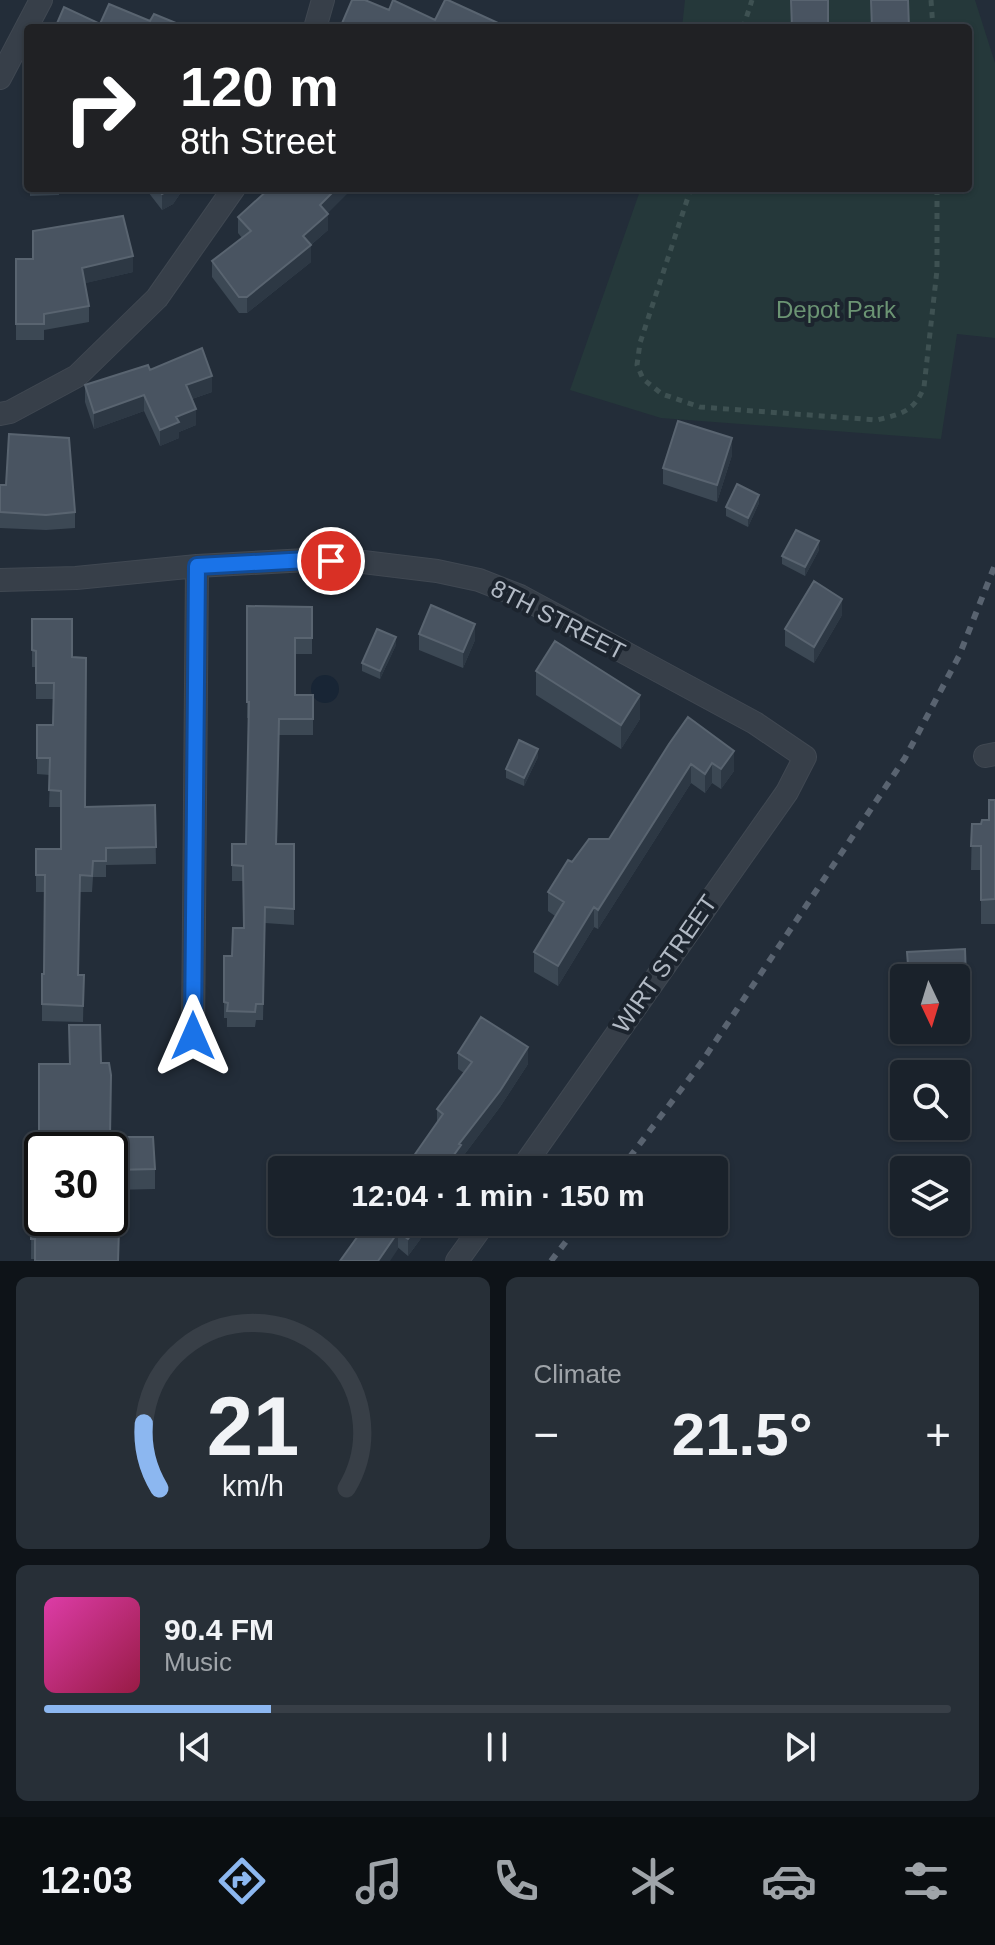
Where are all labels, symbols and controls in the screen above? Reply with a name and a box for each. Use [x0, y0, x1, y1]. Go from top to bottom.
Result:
text: 120 m [180, 55, 339, 118]
icon: right [48, 56, 152, 160]
text: 8th Street [180, 121, 336, 162]
park label: Depot Park [776, 296, 897, 323]
pin [297, 527, 365, 595]
icon: arrive [309, 539, 353, 583]
street label: 8TH STREET [487, 574, 630, 665]
street label: WIRT STREET [607, 889, 722, 1038]
north arrow [890, 964, 970, 1044]
map controls [890, 964, 970, 1236]
position arrow [151, 994, 235, 1078]
button: search [890, 1060, 970, 1140]
speed limit sign: 30 [24, 1132, 128, 1236]
button: layers [890, 1156, 970, 1236]
text: 12:04 · 1 min · 150 m [351, 1179, 645, 1212]
text: Climate [534, 1359, 622, 1389]
text: 21 [206, 1380, 299, 1473]
text: 21.5° [672, 1401, 813, 1468]
text: − [534, 1410, 559, 1459]
text: + [925, 1410, 951, 1459]
text: km/h [222, 1470, 284, 1502]
text: 90.4 FM [164, 1613, 274, 1646]
text: Music [164, 1647, 232, 1677]
icon: previous [173, 1725, 217, 1769]
icon: pause [475, 1725, 519, 1769]
icon: next [778, 1725, 822, 1769]
icon: directions [214, 1853, 270, 1909]
icon: music [351, 1853, 407, 1909]
icon: phone [488, 1853, 544, 1909]
icon: climate [625, 1853, 681, 1909]
icon: car [761, 1853, 817, 1909]
icon: filters [898, 1853, 954, 1909]
text: 12:03 [40, 1860, 133, 1901]

